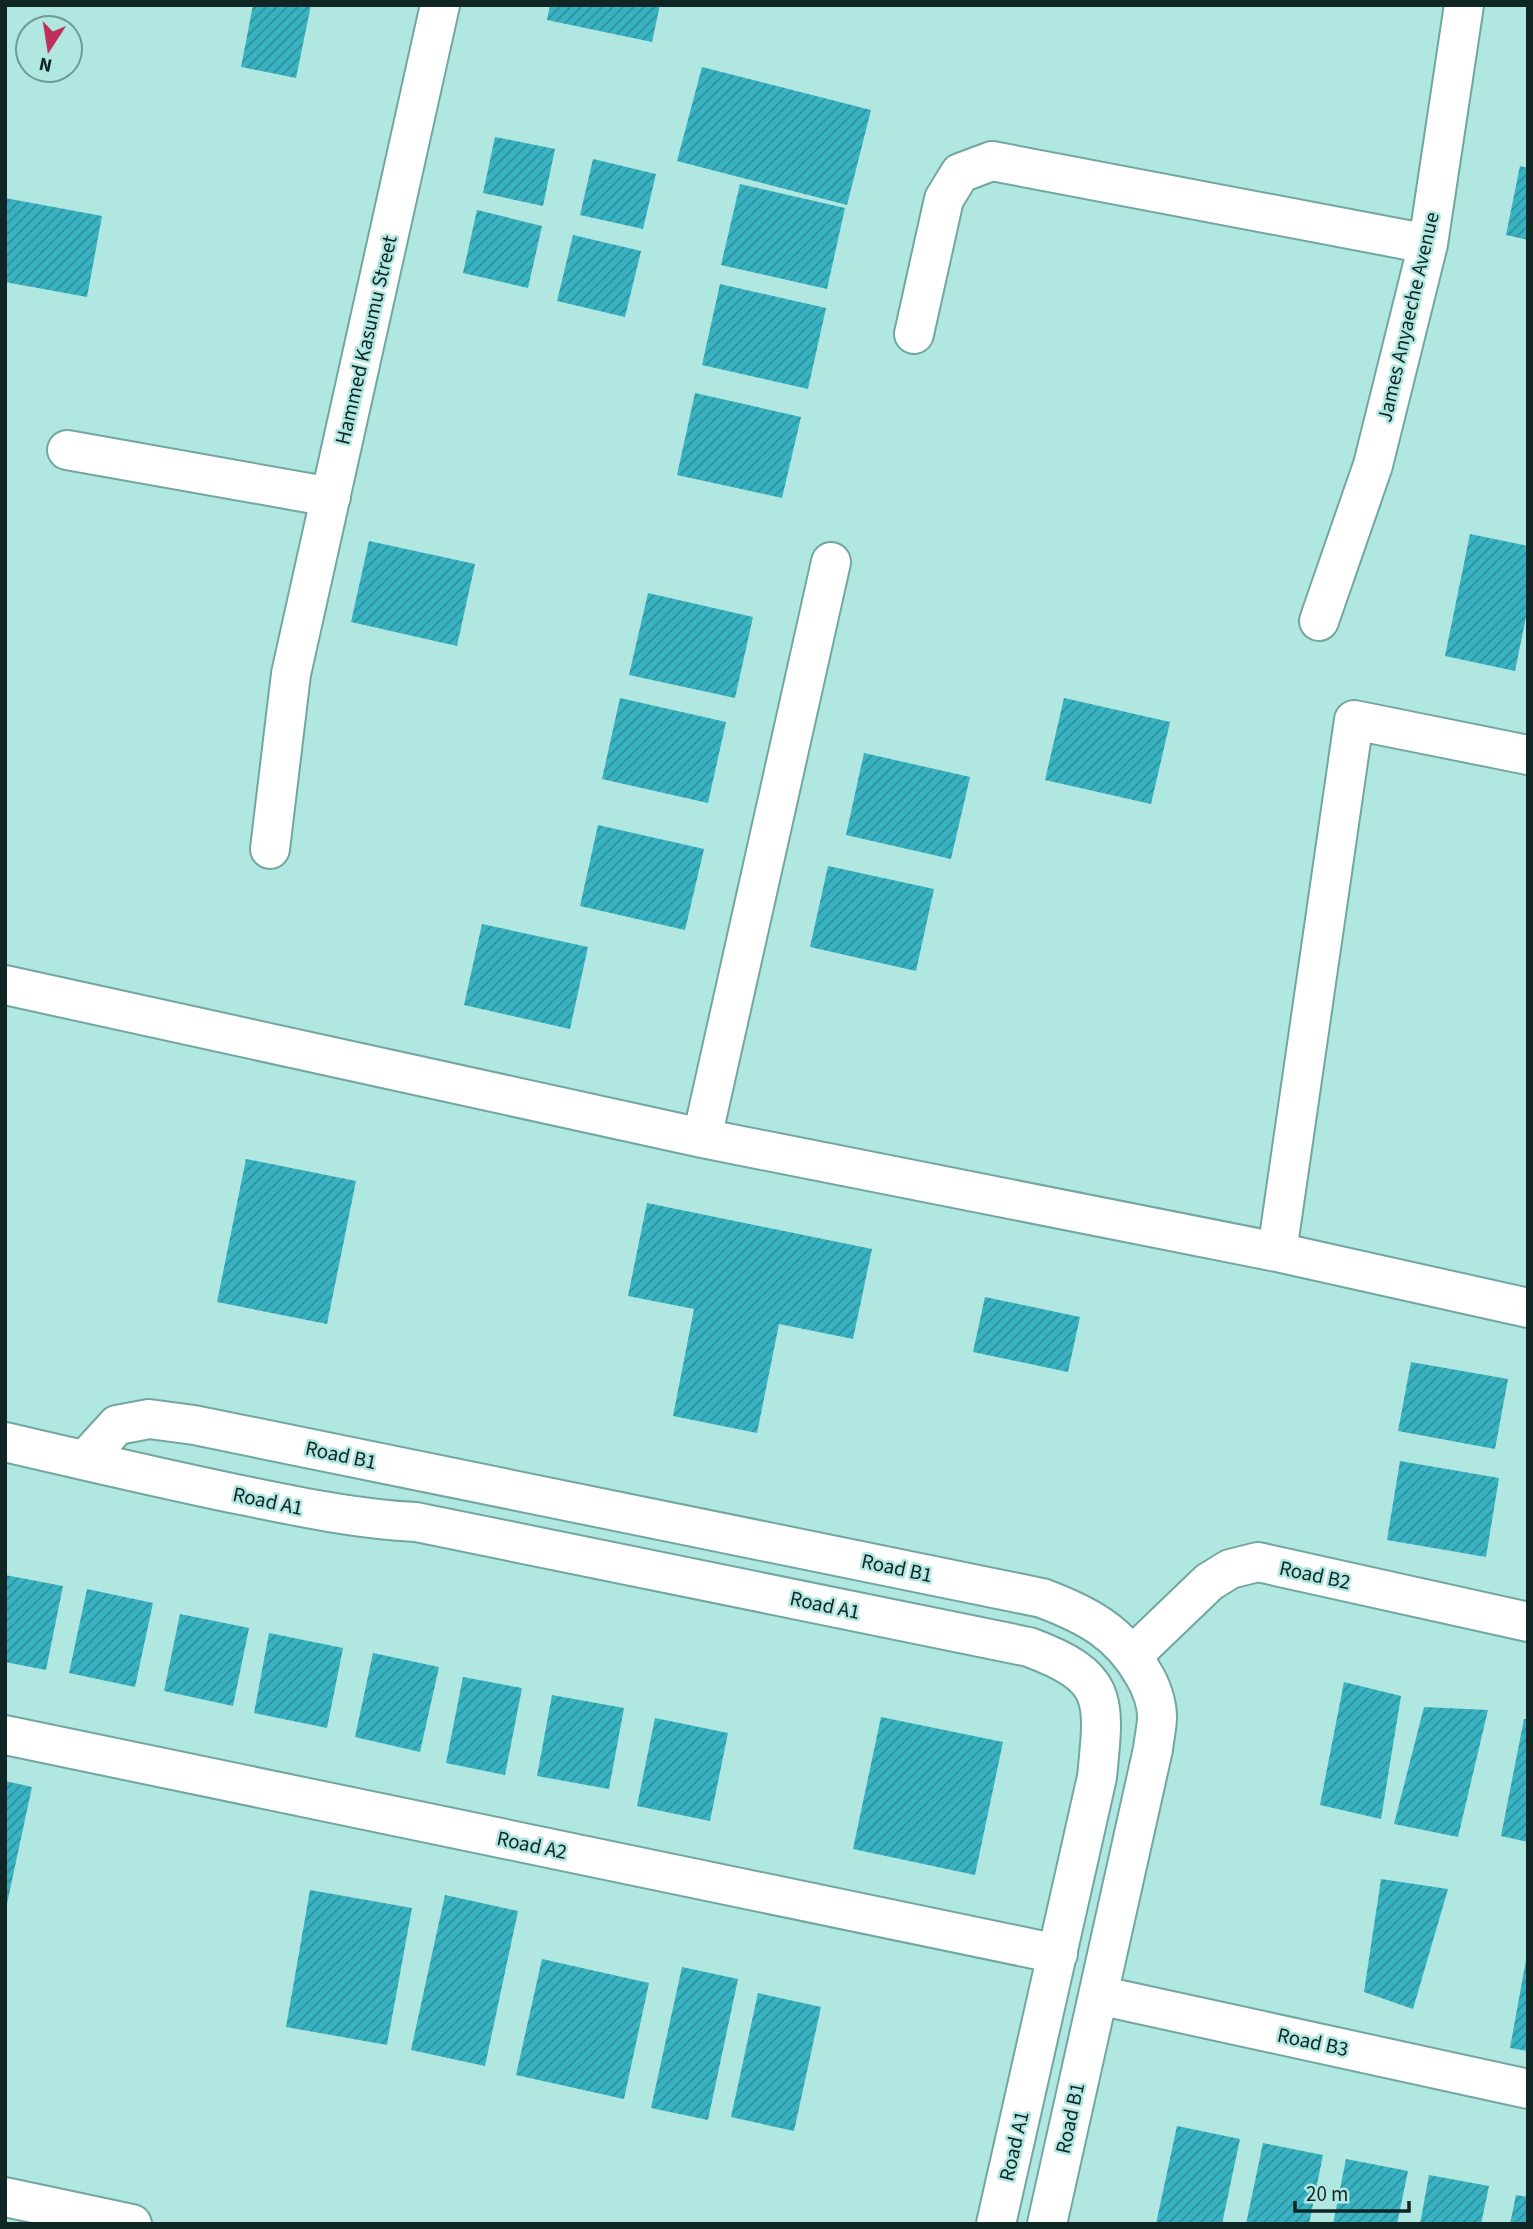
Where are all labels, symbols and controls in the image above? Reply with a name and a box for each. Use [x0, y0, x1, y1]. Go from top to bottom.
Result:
north arrow [14, 14, 84, 84]
text: N [37, 50, 55, 79]
street label: James Anyaeche Avenue [1369, 209, 1447, 425]
street label: Hammed Kasumu Street [327, 232, 405, 448]
street label: Road B1 [303, 1433, 379, 1477]
street label: Road A1 [230, 1479, 306, 1523]
street label: Road B1 [859, 1546, 935, 1590]
street label: Road B2 [1277, 1553, 1353, 1597]
street label: Road A1 [787, 1583, 863, 1627]
street label: Road A2 [494, 1823, 570, 1867]
street label: Road B3 [1275, 2020, 1351, 2064]
street label: Road B1 [1048, 2080, 1092, 2156]
street label: Road A1 [991, 2108, 1037, 2184]
scale bar [1295, 2170, 1409, 2214]
text: 20 m [1306, 2179, 1348, 2209]

